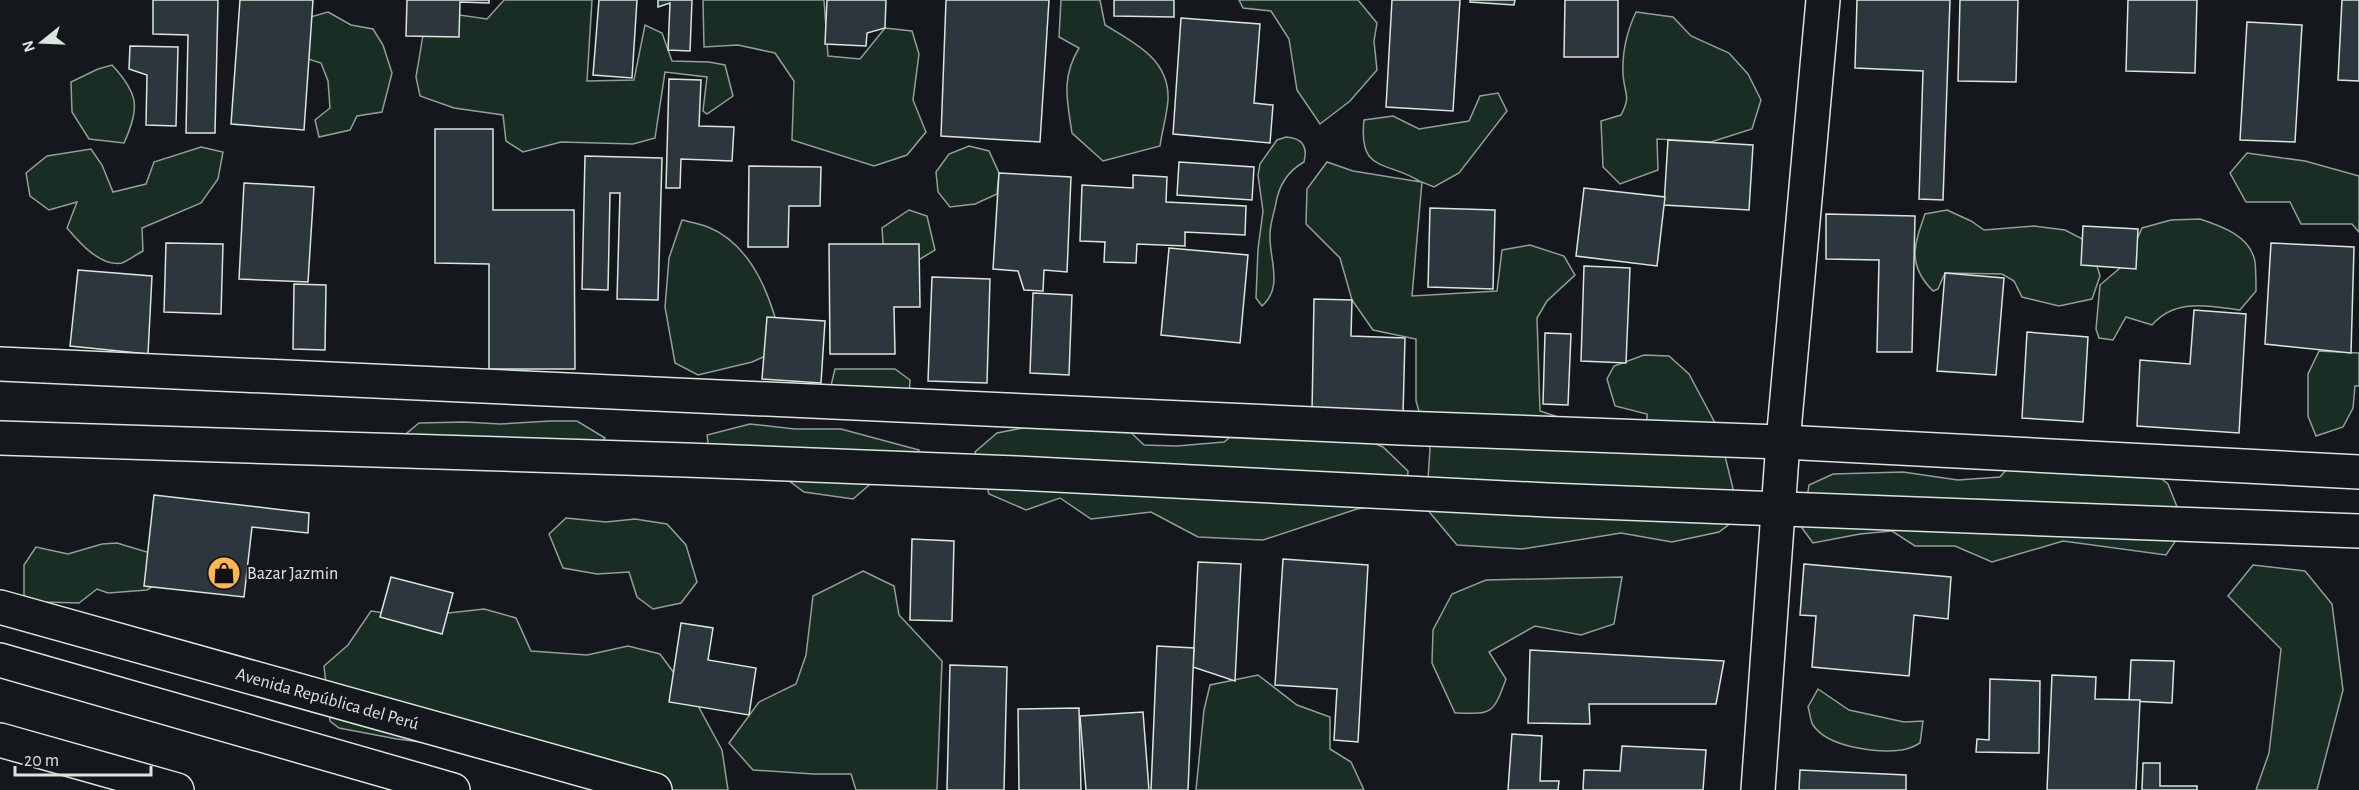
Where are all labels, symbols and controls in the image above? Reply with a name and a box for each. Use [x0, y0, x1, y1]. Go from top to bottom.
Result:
north arrow [12, 12, 72, 72]
text: N [19, 39, 38, 54]
shop icon: Bazar Jazmin [206, 555, 242, 591]
place label: Bazar Jazmin [247, 565, 338, 583]
street label: Avenida República del Perú [234, 665, 421, 734]
scale bar [15, 739, 152, 777]
text: 20 m [24, 752, 59, 770]

